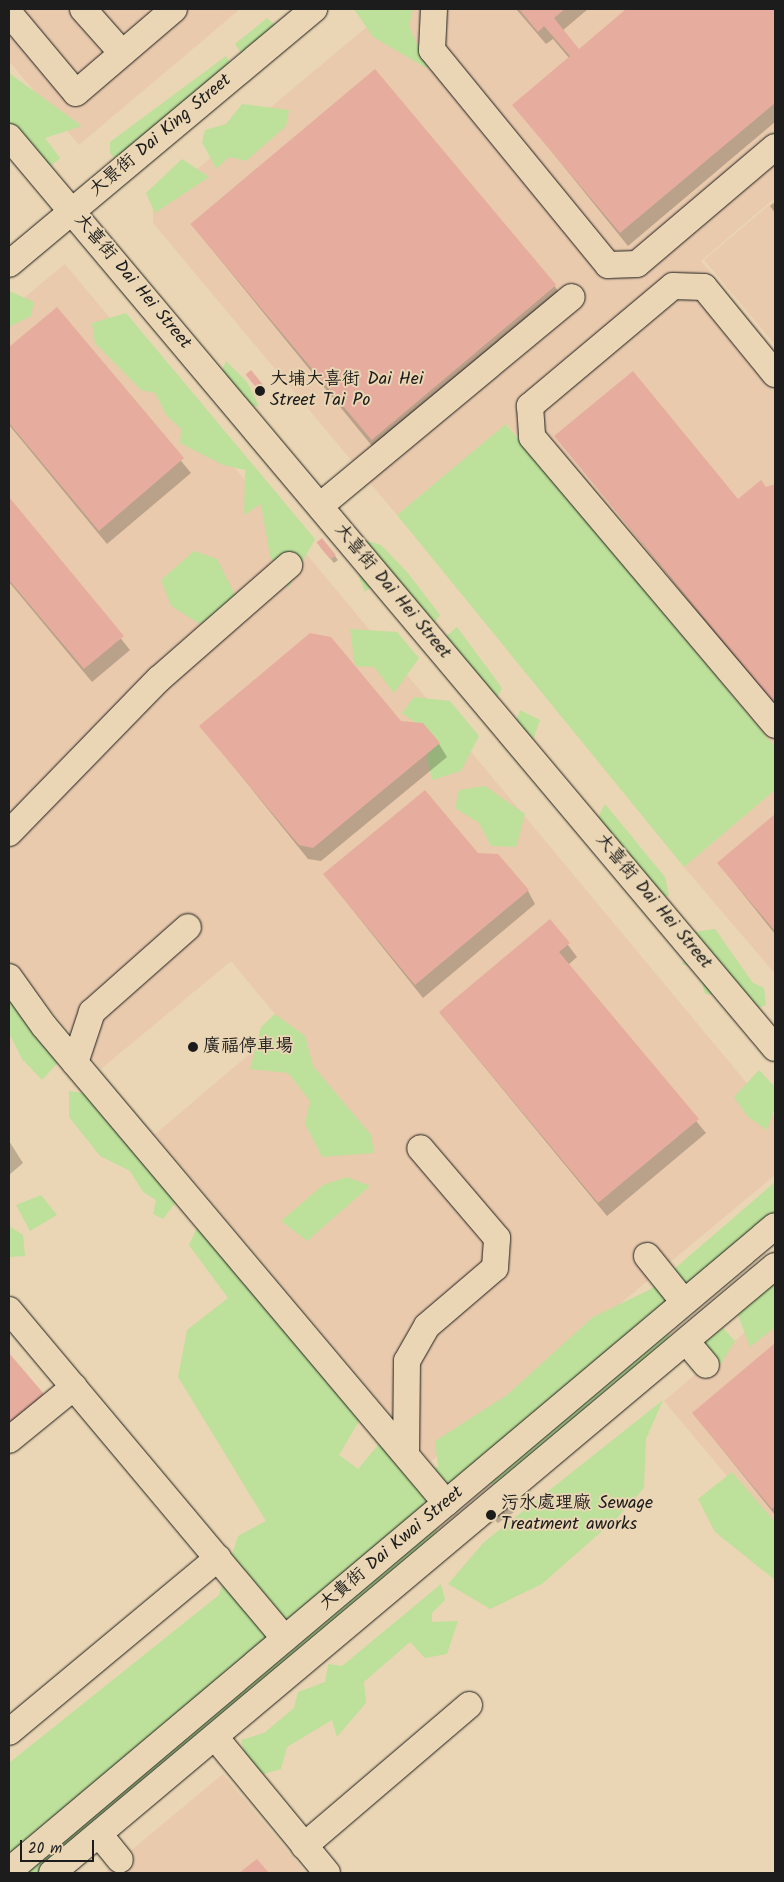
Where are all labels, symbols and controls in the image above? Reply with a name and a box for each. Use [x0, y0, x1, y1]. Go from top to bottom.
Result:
street label: 大景街 Dai King Street [86, 70, 236, 202]
street label: 大喜街 Dai Hei Street [69, 210, 195, 354]
place label: 大埔大喜街 Dai Hei Street Tai Po [270, 370, 423, 412]
marker: 大埔大喜街 Dai Hei Street Tai Po [254, 385, 266, 397]
street label: 大喜街 Dai Hei Street [329, 520, 455, 664]
street label: 大喜街 Dai Hei Street [590, 830, 716, 974]
place label: 廣福停車場 [203, 1036, 293, 1058]
marker: 廣福停車場 [187, 1041, 199, 1053]
street label: 大貴街 Dai Kwai Street [316, 1483, 468, 1615]
place label: 污水處理廠 Sewage Treatment aworks [501, 1494, 653, 1536]
marker: 污水處理廠 Sewage Treatment aworks [485, 1509, 497, 1521]
scale bar [22, 1830, 96, 1862]
text: 20 m [28, 1837, 62, 1861]

